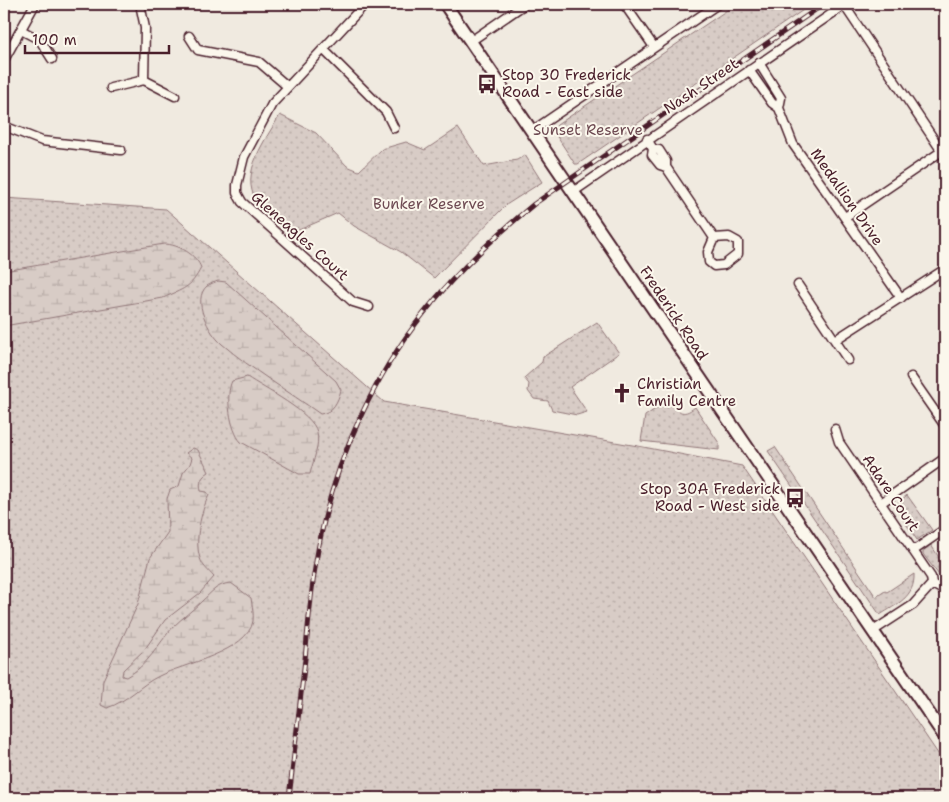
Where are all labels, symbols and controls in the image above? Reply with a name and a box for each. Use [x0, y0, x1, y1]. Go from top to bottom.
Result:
scale bar [25, 22, 169, 54]
text: 100 m [32, 30, 77, 50]
street label: Nash Street [660, 54, 742, 118]
place label: Stop 30 Frederick Road - East side [502, 65, 631, 102]
bus stop icon: Stop 30 Frederick Road - East side [476, 73, 498, 95]
park label: Sunset Reserve [533, 120, 643, 140]
street label: Medallion Drive [806, 144, 888, 250]
street label: Gleneagles Court [247, 187, 353, 285]
park label: Bunker Reserve [373, 194, 485, 214]
street label: Frederick Road [635, 262, 713, 364]
place label: Christian Family Centre [637, 374, 736, 411]
church icon: Christian Family Centre [611, 382, 633, 404]
street label: Adare Court [858, 450, 924, 536]
place label: Stop 30A Frederick Road - West side [640, 479, 780, 516]
bus stop icon: Stop 30A Frederick Road - West side [784, 487, 806, 509]

